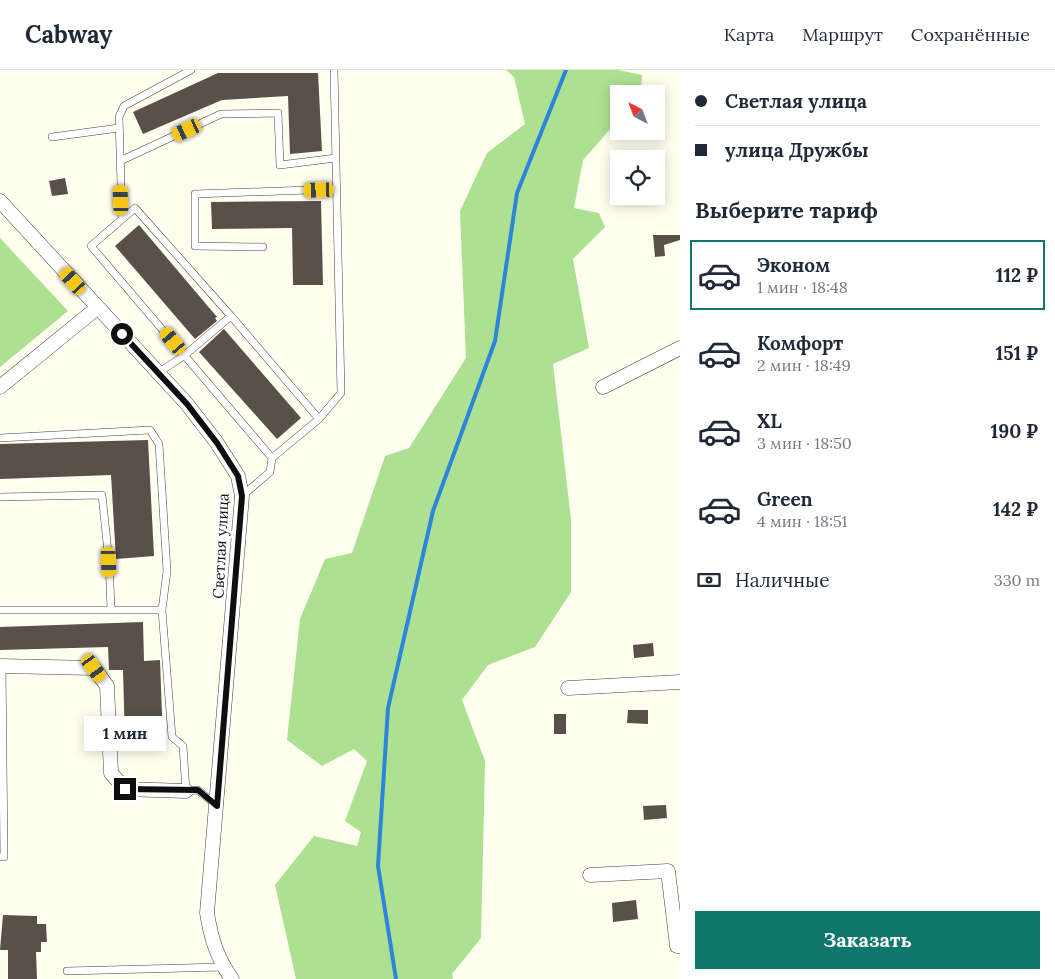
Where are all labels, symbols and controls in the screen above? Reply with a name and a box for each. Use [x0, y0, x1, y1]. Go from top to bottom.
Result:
text: Cabway [25, 19, 113, 50]
text: Карта [724, 23, 774, 46]
text: Маршрут [802, 23, 883, 46]
text: Сохранённые [911, 23, 1030, 46]
north arrow [610, 85, 665, 140]
map controls [610, 85, 665, 205]
text: Светлая улица [725, 89, 867, 113]
car [170, 117, 203, 143]
text: улица Дружбы [725, 138, 869, 162]
button: locate [610, 150, 665, 205]
car [303, 182, 334, 198]
car [112, 185, 129, 215]
text: Выберите тариф [695, 196, 878, 224]
icon: car [697, 253, 742, 298]
text: Эконом [757, 253, 830, 277]
text: 112 ₽ [996, 263, 1038, 287]
car [57, 265, 88, 297]
text: 1 мин · 18:48 [757, 277, 848, 297]
route start [111, 323, 133, 345]
car [157, 325, 188, 357]
icon: car [697, 331, 742, 376]
text: Комфорт [757, 331, 843, 355]
text: 151 ₽ [996, 341, 1038, 365]
text: 2 мин · 18:49 [757, 355, 851, 375]
icon: car [697, 409, 742, 454]
text: XL [757, 409, 782, 433]
text: 190 ₽ [990, 419, 1038, 443]
text: 3 мин · 18:50 [757, 433, 852, 453]
icon: car [697, 487, 742, 532]
text: Green [757, 487, 813, 511]
street label: Светлая улица [208, 492, 233, 599]
text: 142 ₽ [993, 497, 1038, 521]
text: 4 мин · 18:51 [757, 511, 847, 531]
car [100, 547, 117, 577]
icon: cash [695, 566, 723, 594]
text: Наличные [735, 568, 829, 592]
text: 330 m [994, 570, 1040, 590]
car [79, 651, 108, 685]
callout: 1 мин [84, 716, 166, 752]
text: 1 мин [103, 723, 147, 743]
route end [114, 778, 136, 800]
button: Заказать [695, 911, 1040, 969]

